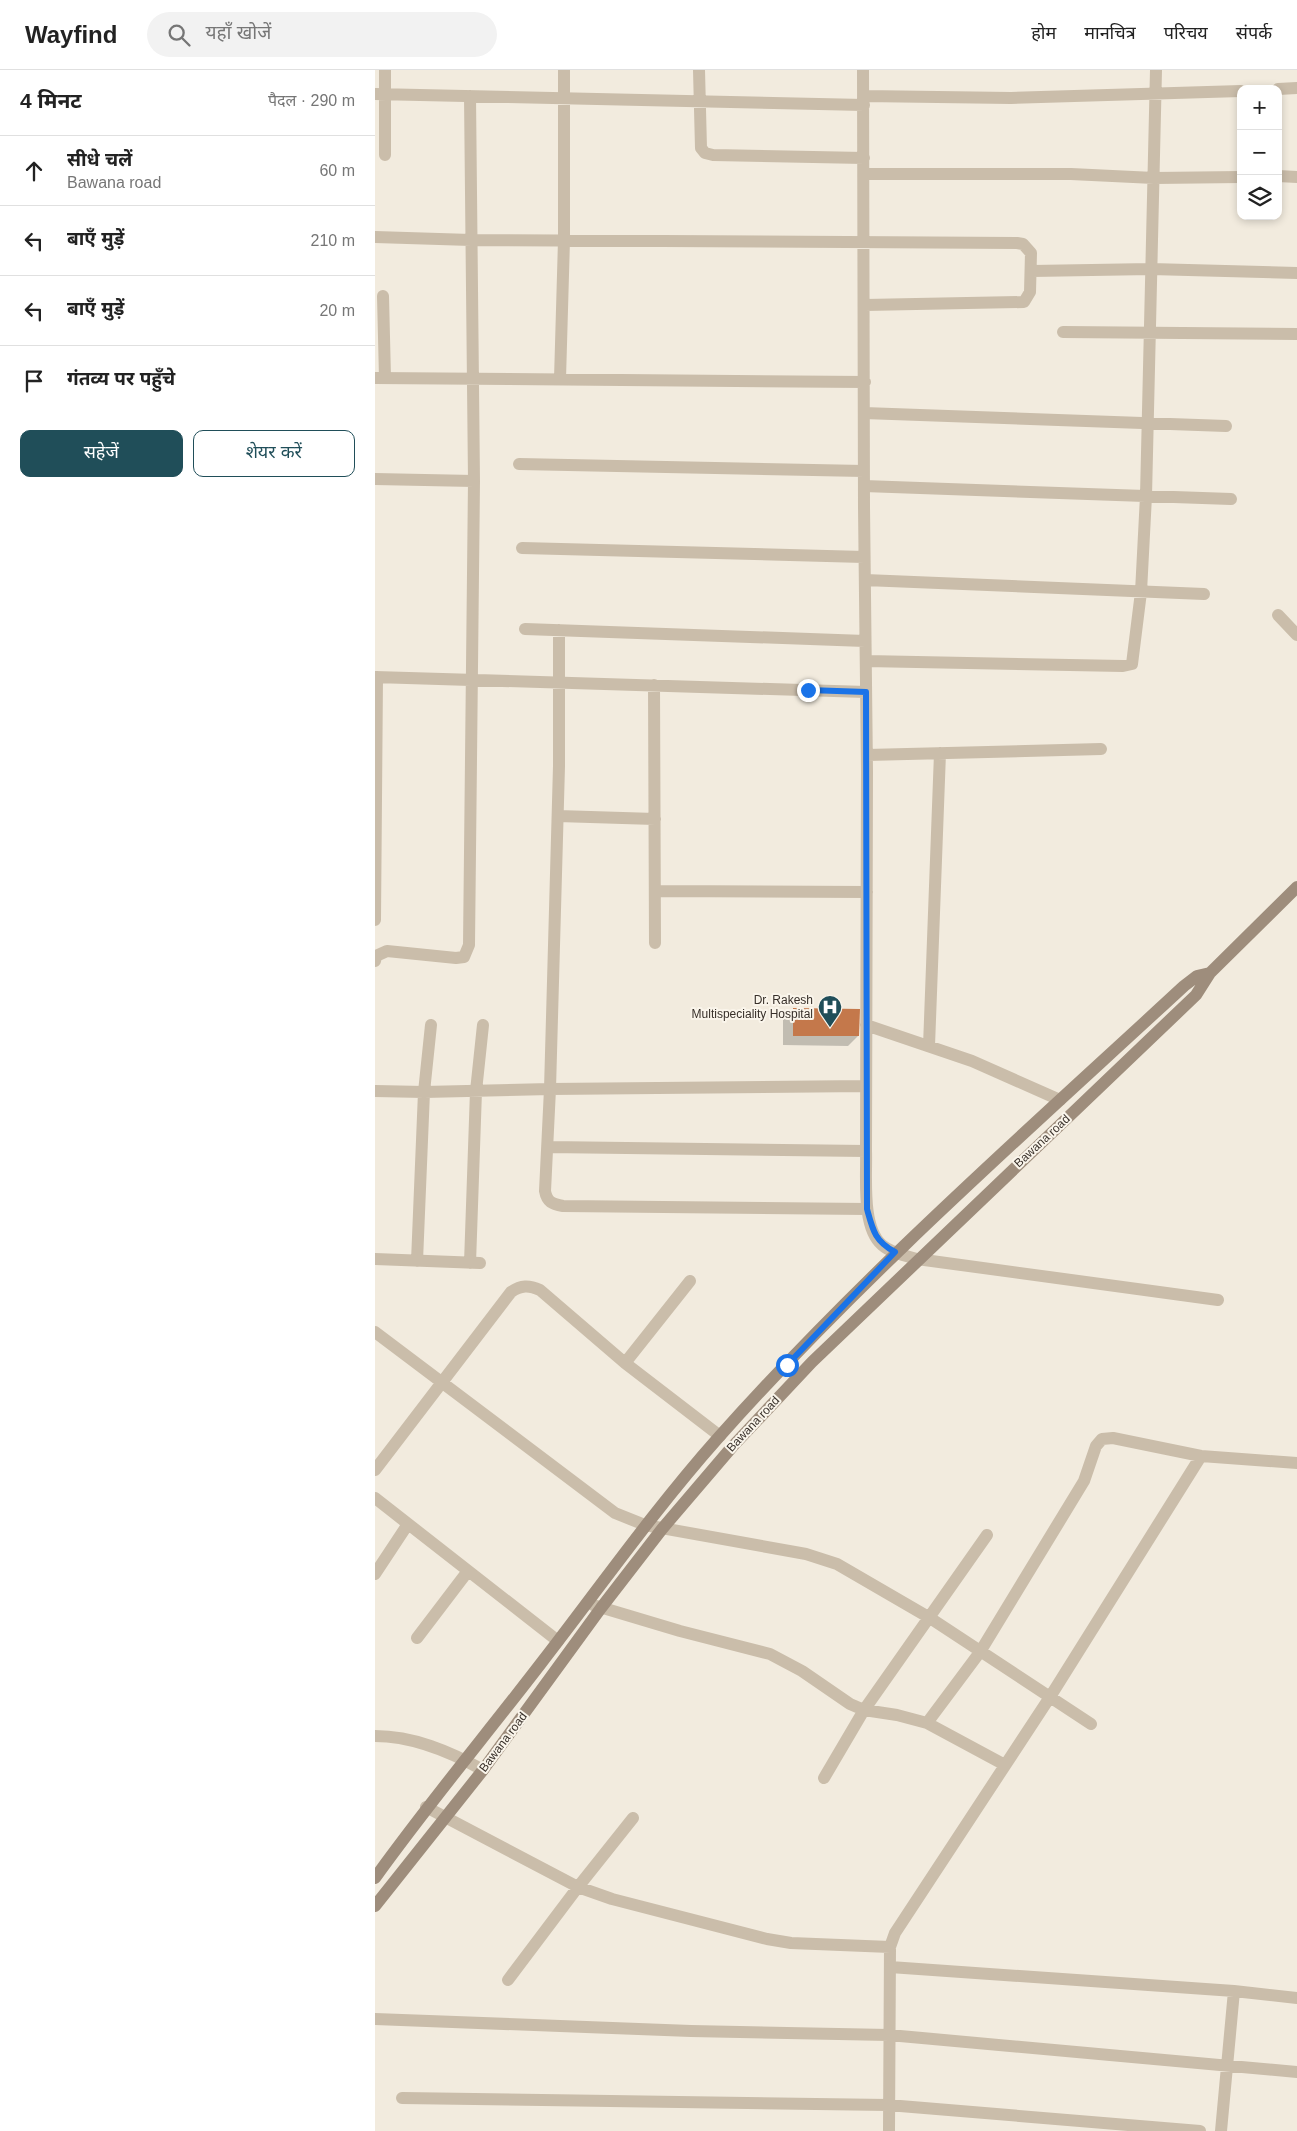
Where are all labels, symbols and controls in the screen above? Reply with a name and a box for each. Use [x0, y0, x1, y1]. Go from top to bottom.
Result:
search box [147, 12, 497, 57]
text: Wayfind [25, 21, 117, 48]
icon: search [165, 21, 193, 49]
text: यहाँ खोजें [205, 22, 271, 43]
text: होम [1031, 23, 1056, 43]
text: मानचित्र [1084, 23, 1136, 43]
text: परिचय [1164, 23, 1208, 43]
text: संपर्क [1236, 23, 1272, 43]
map controls [1237, 85, 1282, 220]
button: + [1237, 85, 1282, 130]
text: 4 मिनट [20, 89, 82, 112]
text: पैदल · 290 m [268, 92, 355, 109]
button: − [1237, 130, 1282, 175]
text: सीधे चलें [67, 149, 132, 170]
icon: ahead [20, 157, 48, 185]
text: 60 m [319, 162, 355, 179]
text: Bawana road [67, 174, 161, 191]
button: layers [1237, 175, 1282, 220]
icon: left [20, 227, 48, 255]
text: बाएँ मुड़ें [67, 228, 124, 249]
text: 210 m [311, 232, 355, 249]
icon: left [20, 297, 48, 325]
text: बाएँ मुड़ें [67, 298, 124, 319]
text: 20 m [319, 302, 355, 319]
icon: arrive [20, 367, 48, 395]
text: गंतव्य पर पहुँचे [67, 368, 175, 389]
button: सहेजें [20, 430, 183, 477]
button: शेयर करें [193, 430, 355, 477]
route end [797, 679, 820, 702]
place label: Dr. Rakesh Multispeciality Hospital [692, 993, 813, 1021]
hospital icon: Dr. Rakesh Multispeciality Hospital [817, 994, 843, 1028]
street label: Bawana road [1011, 1112, 1073, 1170]
route start [776, 1354, 799, 1377]
street label: Bawana road [724, 1393, 782, 1455]
street label: Bawana road [476, 1710, 530, 1774]

